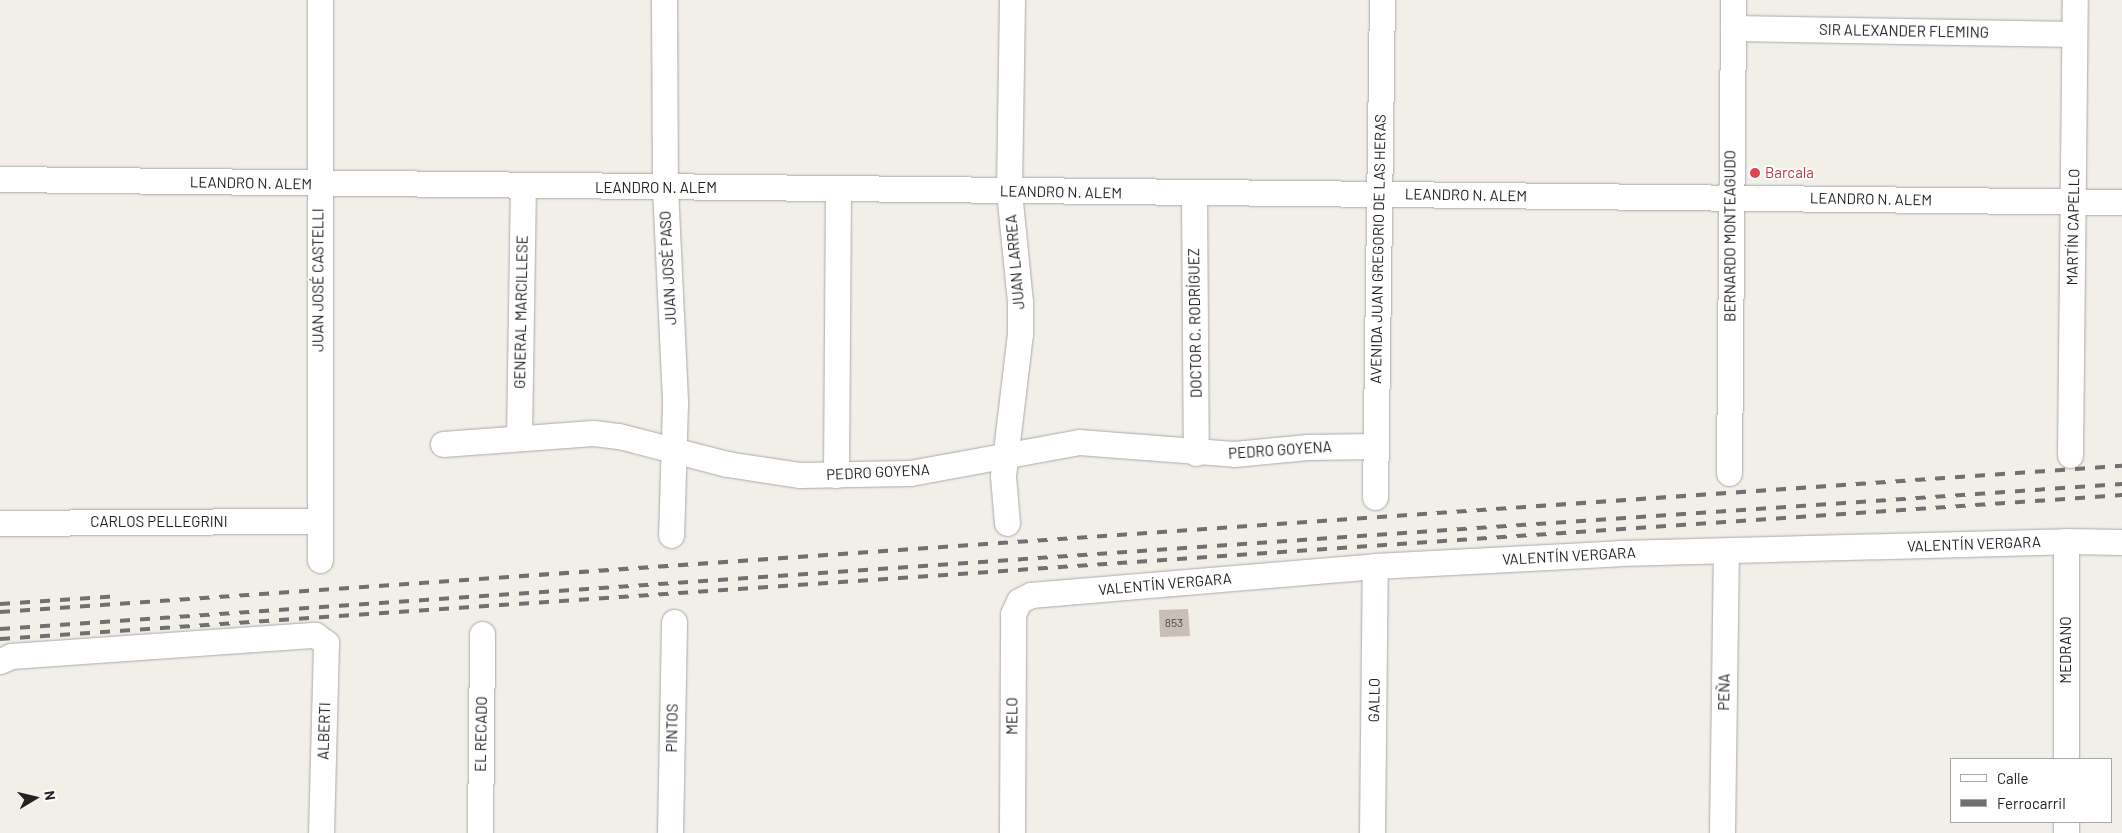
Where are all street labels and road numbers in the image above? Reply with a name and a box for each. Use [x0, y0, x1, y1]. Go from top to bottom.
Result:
street label: SIR ALEXANDER FLEMING [1819, 21, 1989, 41]
street label: AVENIDA JUAN GREGORIO DE LAS HERAS [1367, 114, 1389, 384]
street label: BERNARDO MONTEAGUDO [1721, 150, 1739, 322]
street label: MARTÍN CAPELLO [2063, 168, 2083, 286]
street label: LEANDRO N. ALEM [190, 173, 312, 193]
street label: LEANDRO N. ALEM [595, 179, 717, 197]
street label: LEANDRO N. ALEM [1000, 182, 1122, 202]
street label: LEANDRO N. ALEM [1405, 185, 1527, 205]
street label: LEANDRO N. ALEM [1810, 189, 1932, 209]
street label: JUAN JOSÉ CASTELLI [309, 208, 327, 352]
street label: JUAN JOSÉ PASO [656, 210, 680, 326]
street label: JUAN LARREA [1002, 214, 1028, 310]
street label: GENERAL MARCILLESE [511, 235, 531, 389]
street label: DOCTOR C. RODRÍGUEZ [1185, 248, 1205, 398]
street label: PEDRO GOYENA [1228, 437, 1332, 463]
street label: PEDRO GOYENA [826, 460, 930, 484]
street label: CARLOS PELLEGRINI [90, 513, 228, 531]
street label: VALENTÍN VERGARA [1907, 533, 2041, 555]
street label: VALENTÍN VERGARA [1502, 544, 1636, 568]
street label: VALENTÍN VERGARA [1098, 569, 1232, 599]
street label: MEDRANO [2057, 616, 2075, 684]
street label: PEÑA [1715, 673, 1733, 711]
street label: GALLO [1365, 678, 1383, 722]
street label: EL RECADO [471, 696, 491, 772]
street label: MELO [1003, 697, 1021, 735]
street label: ALBERTI [314, 702, 334, 760]
street label: PINTOS [663, 703, 681, 753]

